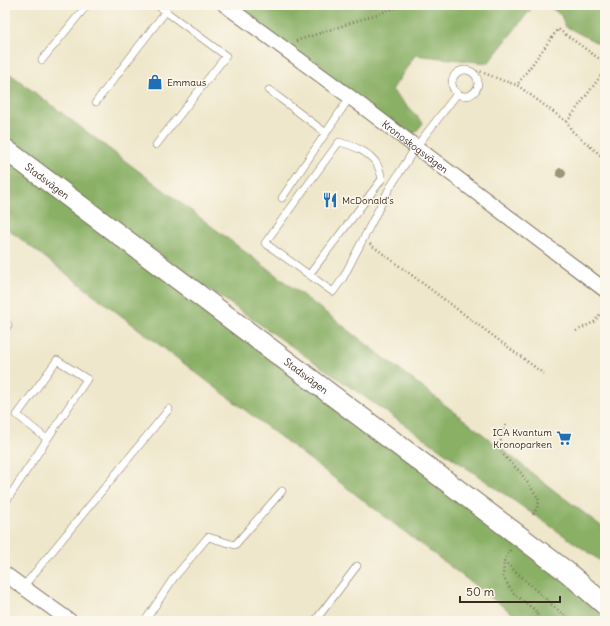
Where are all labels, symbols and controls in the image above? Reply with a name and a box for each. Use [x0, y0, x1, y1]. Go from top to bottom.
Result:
shop icon: Emmaus [146, 73, 164, 91]
place label: Emmaus [167, 76, 207, 89]
street label: Kronoskogsvägen [379, 117, 451, 176]
street label: Stadsvägen [23, 160, 72, 202]
restaurant icon: McDonald's [321, 191, 339, 209]
place label: McDonald's [342, 194, 394, 207]
street label: Stadsvägen [281, 355, 331, 397]
place label: ICA Kvantum Kronoparken [492, 426, 552, 451]
supermarket icon: ICA Kvantum Kronoparken [555, 429, 573, 447]
scale bar [460, 578, 560, 604]
text: 50 m [466, 584, 495, 599]

